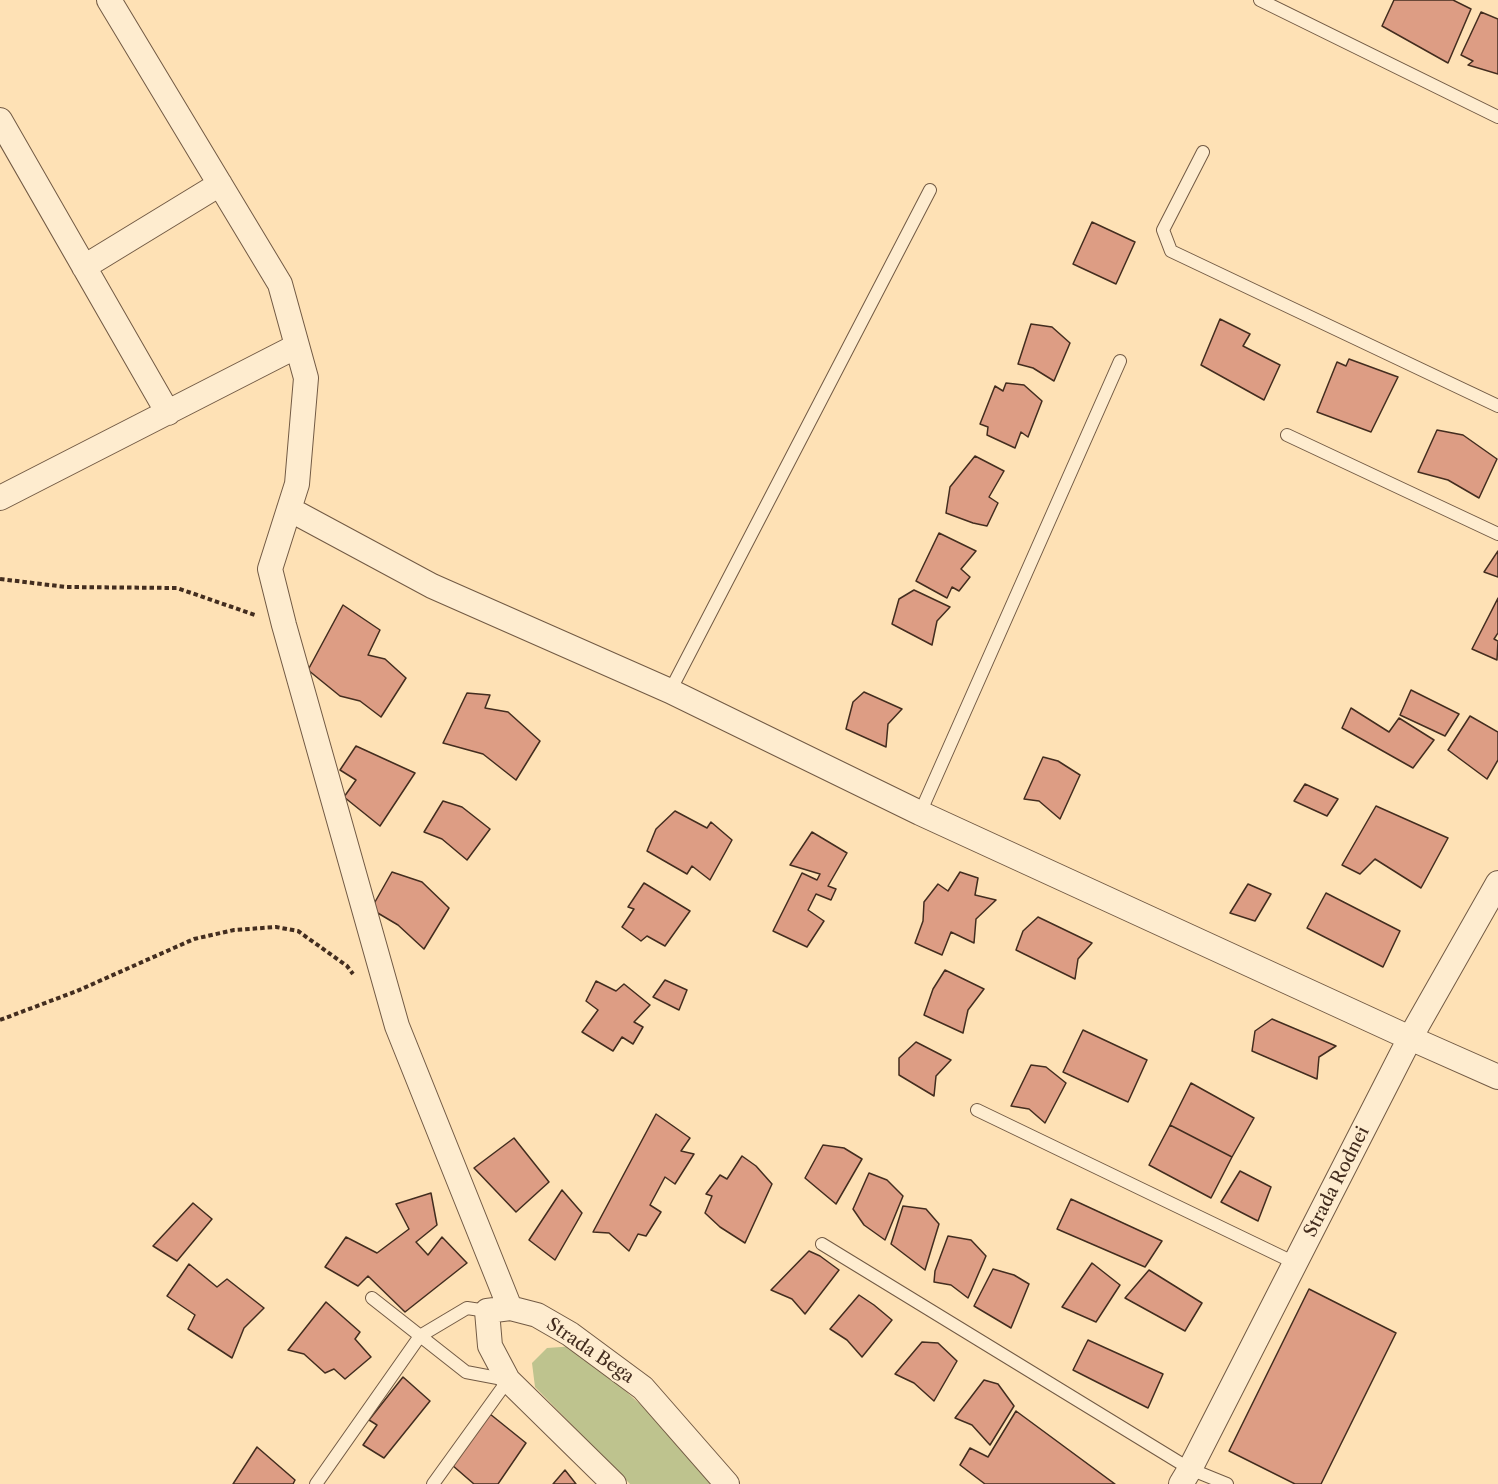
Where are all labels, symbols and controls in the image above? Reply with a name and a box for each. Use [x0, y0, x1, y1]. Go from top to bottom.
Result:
street label: Strada Rodnei [1300, 1123, 1374, 1241]
street label: Strada Bega [542, 1314, 638, 1388]

